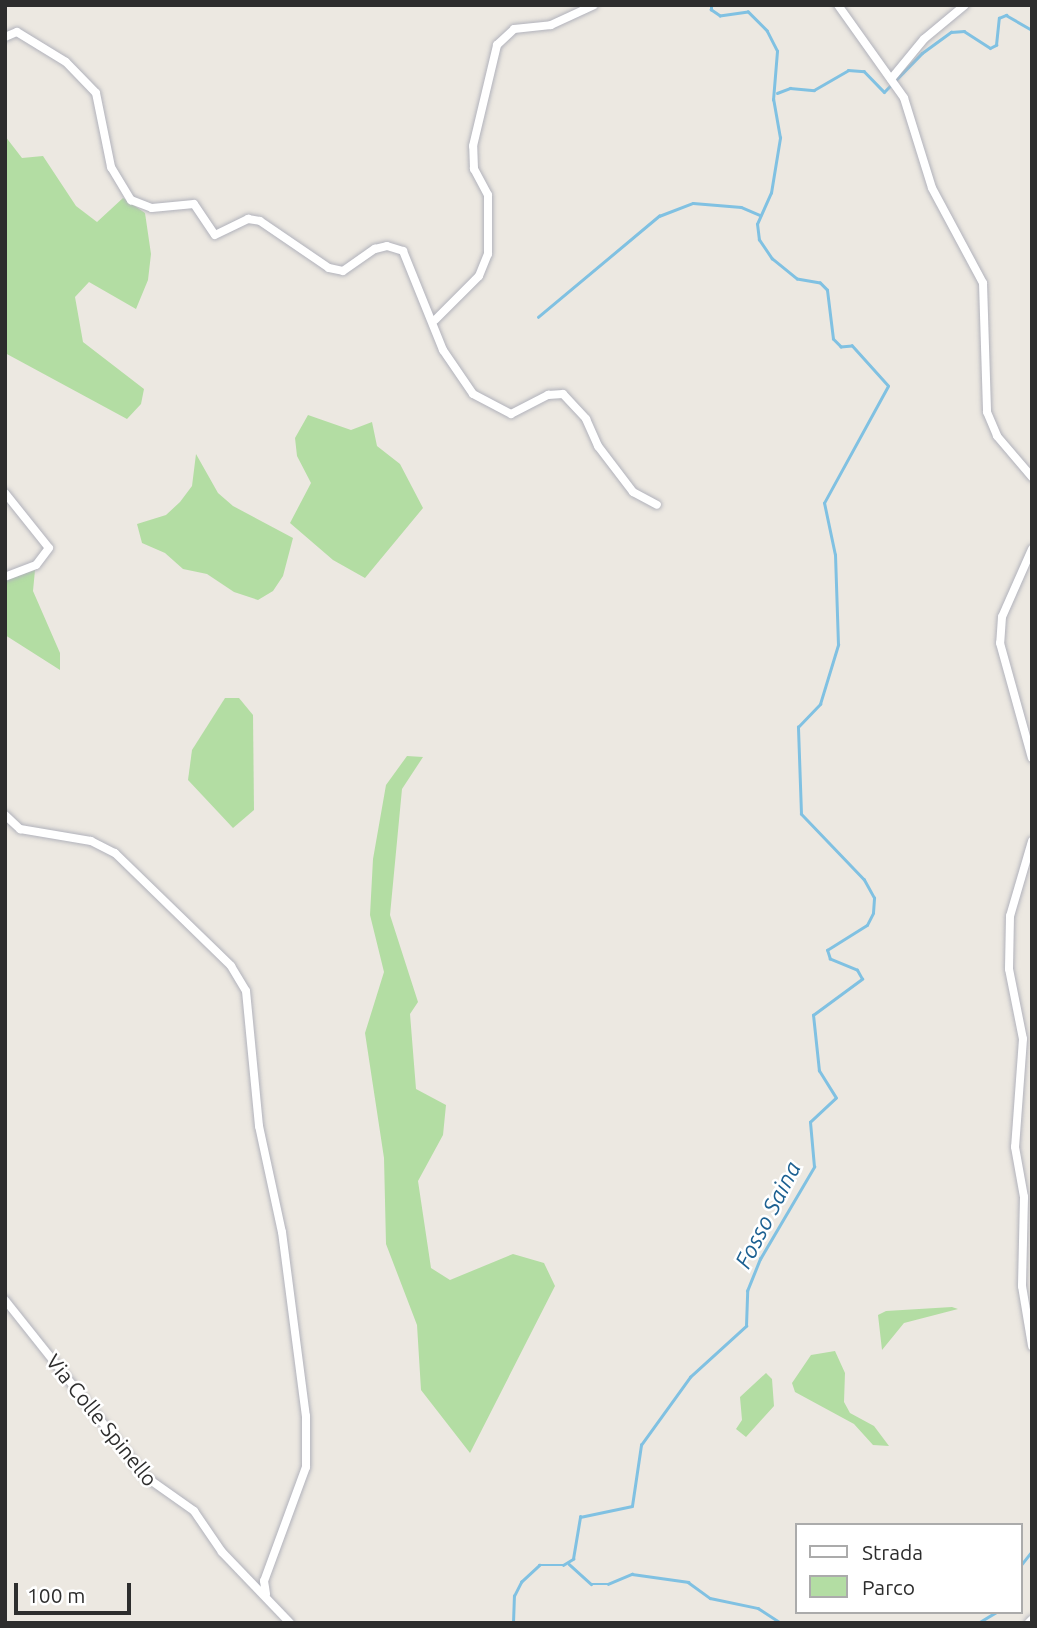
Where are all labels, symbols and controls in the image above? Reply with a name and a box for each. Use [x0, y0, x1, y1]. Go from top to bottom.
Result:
water label: Fosso Saina [729, 1157, 807, 1273]
street label: Via Colle Spinello [41, 1349, 163, 1491]
legend [796, 1523, 1023, 1614]
text: Strada [862, 1540, 923, 1564]
scale bar [18, 1568, 135, 1612]
text: Parco [862, 1575, 915, 1599]
text: 100 m [27, 1583, 85, 1607]

